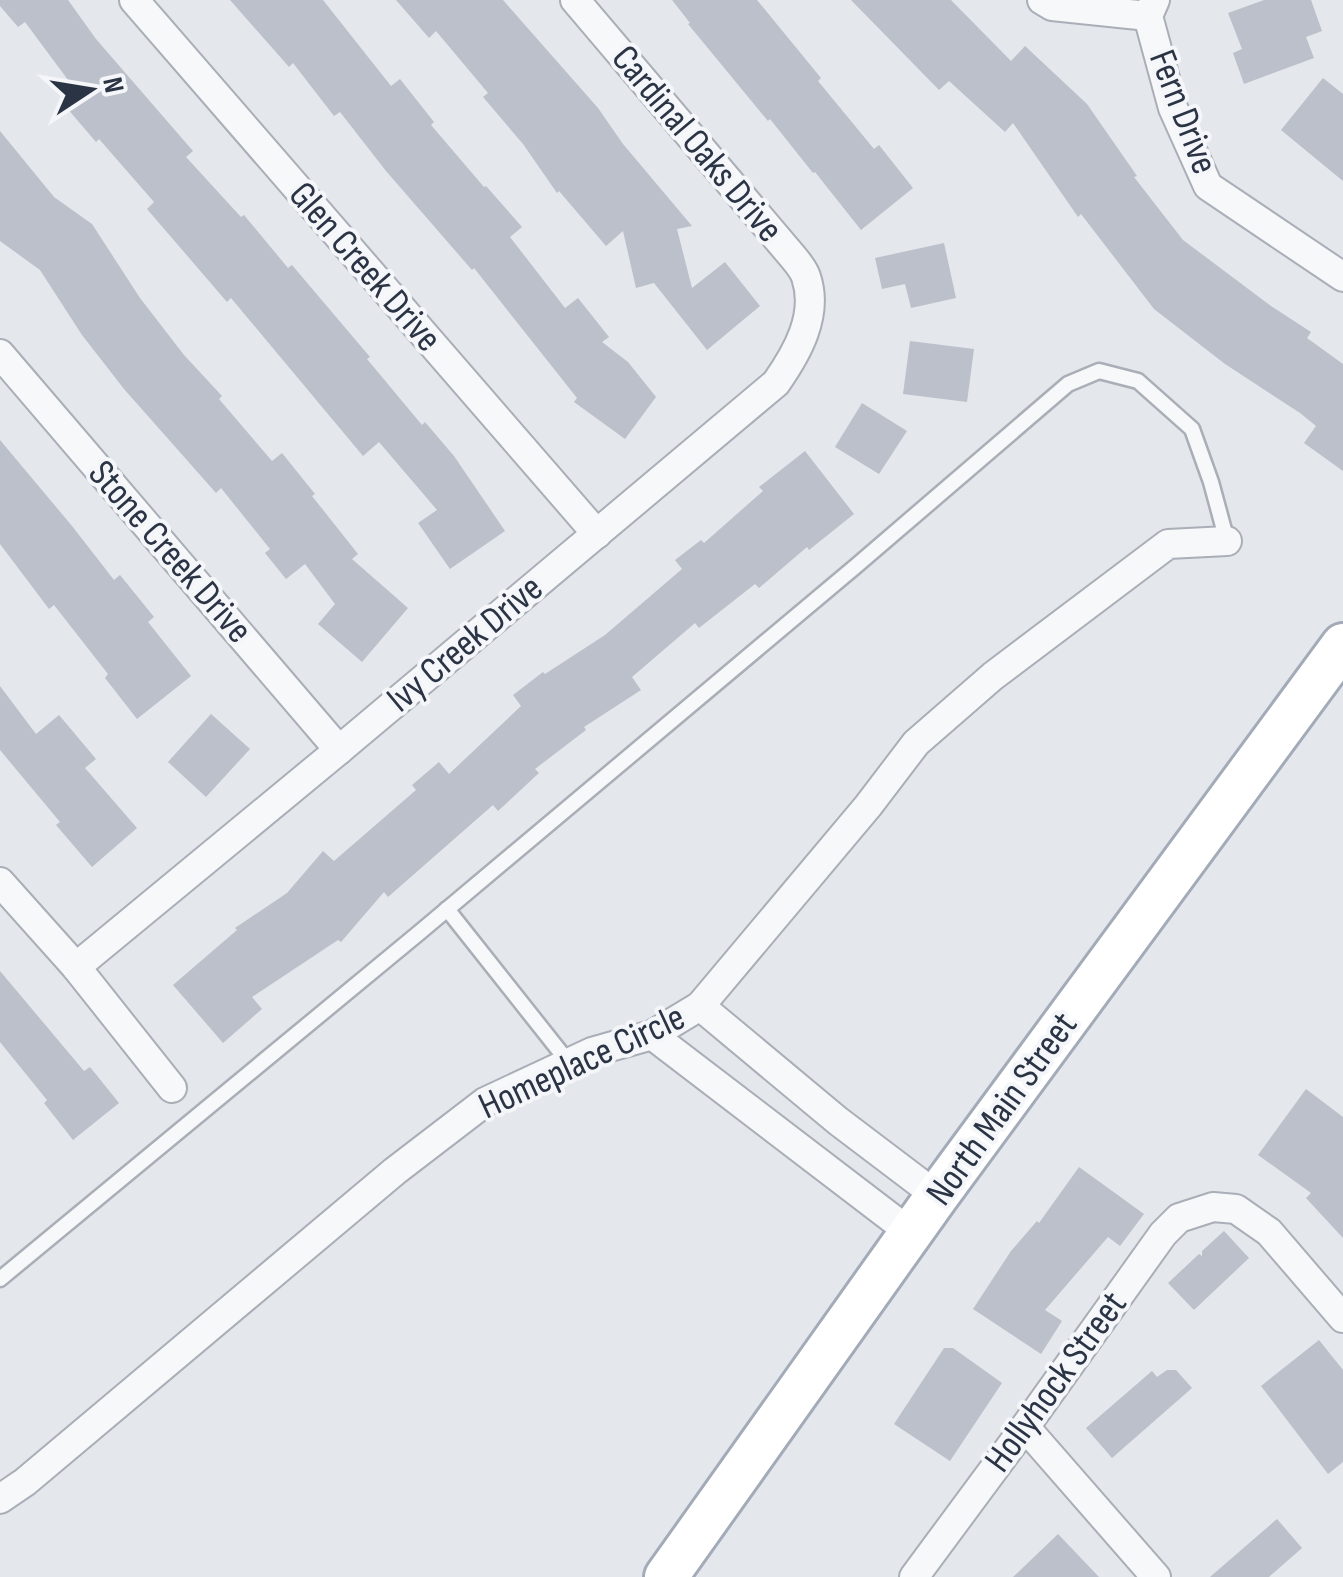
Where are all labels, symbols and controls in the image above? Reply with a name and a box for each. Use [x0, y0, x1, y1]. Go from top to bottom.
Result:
street label: Cardinal Oaks Drive [602, 37, 792, 251]
north arrow [40, 40, 140, 140]
street label: Fern Drive [1139, 44, 1227, 180]
text: N [95, 74, 131, 96]
street label: Glen Creek Drive [279, 173, 451, 361]
street label: Stone Creek Drive [79, 452, 261, 652]
street label: Ivy Creek Drive [378, 566, 552, 722]
street label: Homeplace Circle [472, 995, 692, 1129]
street label: North Main Street [917, 1004, 1087, 1214]
street label: Hollyhock Street [976, 1283, 1136, 1481]

